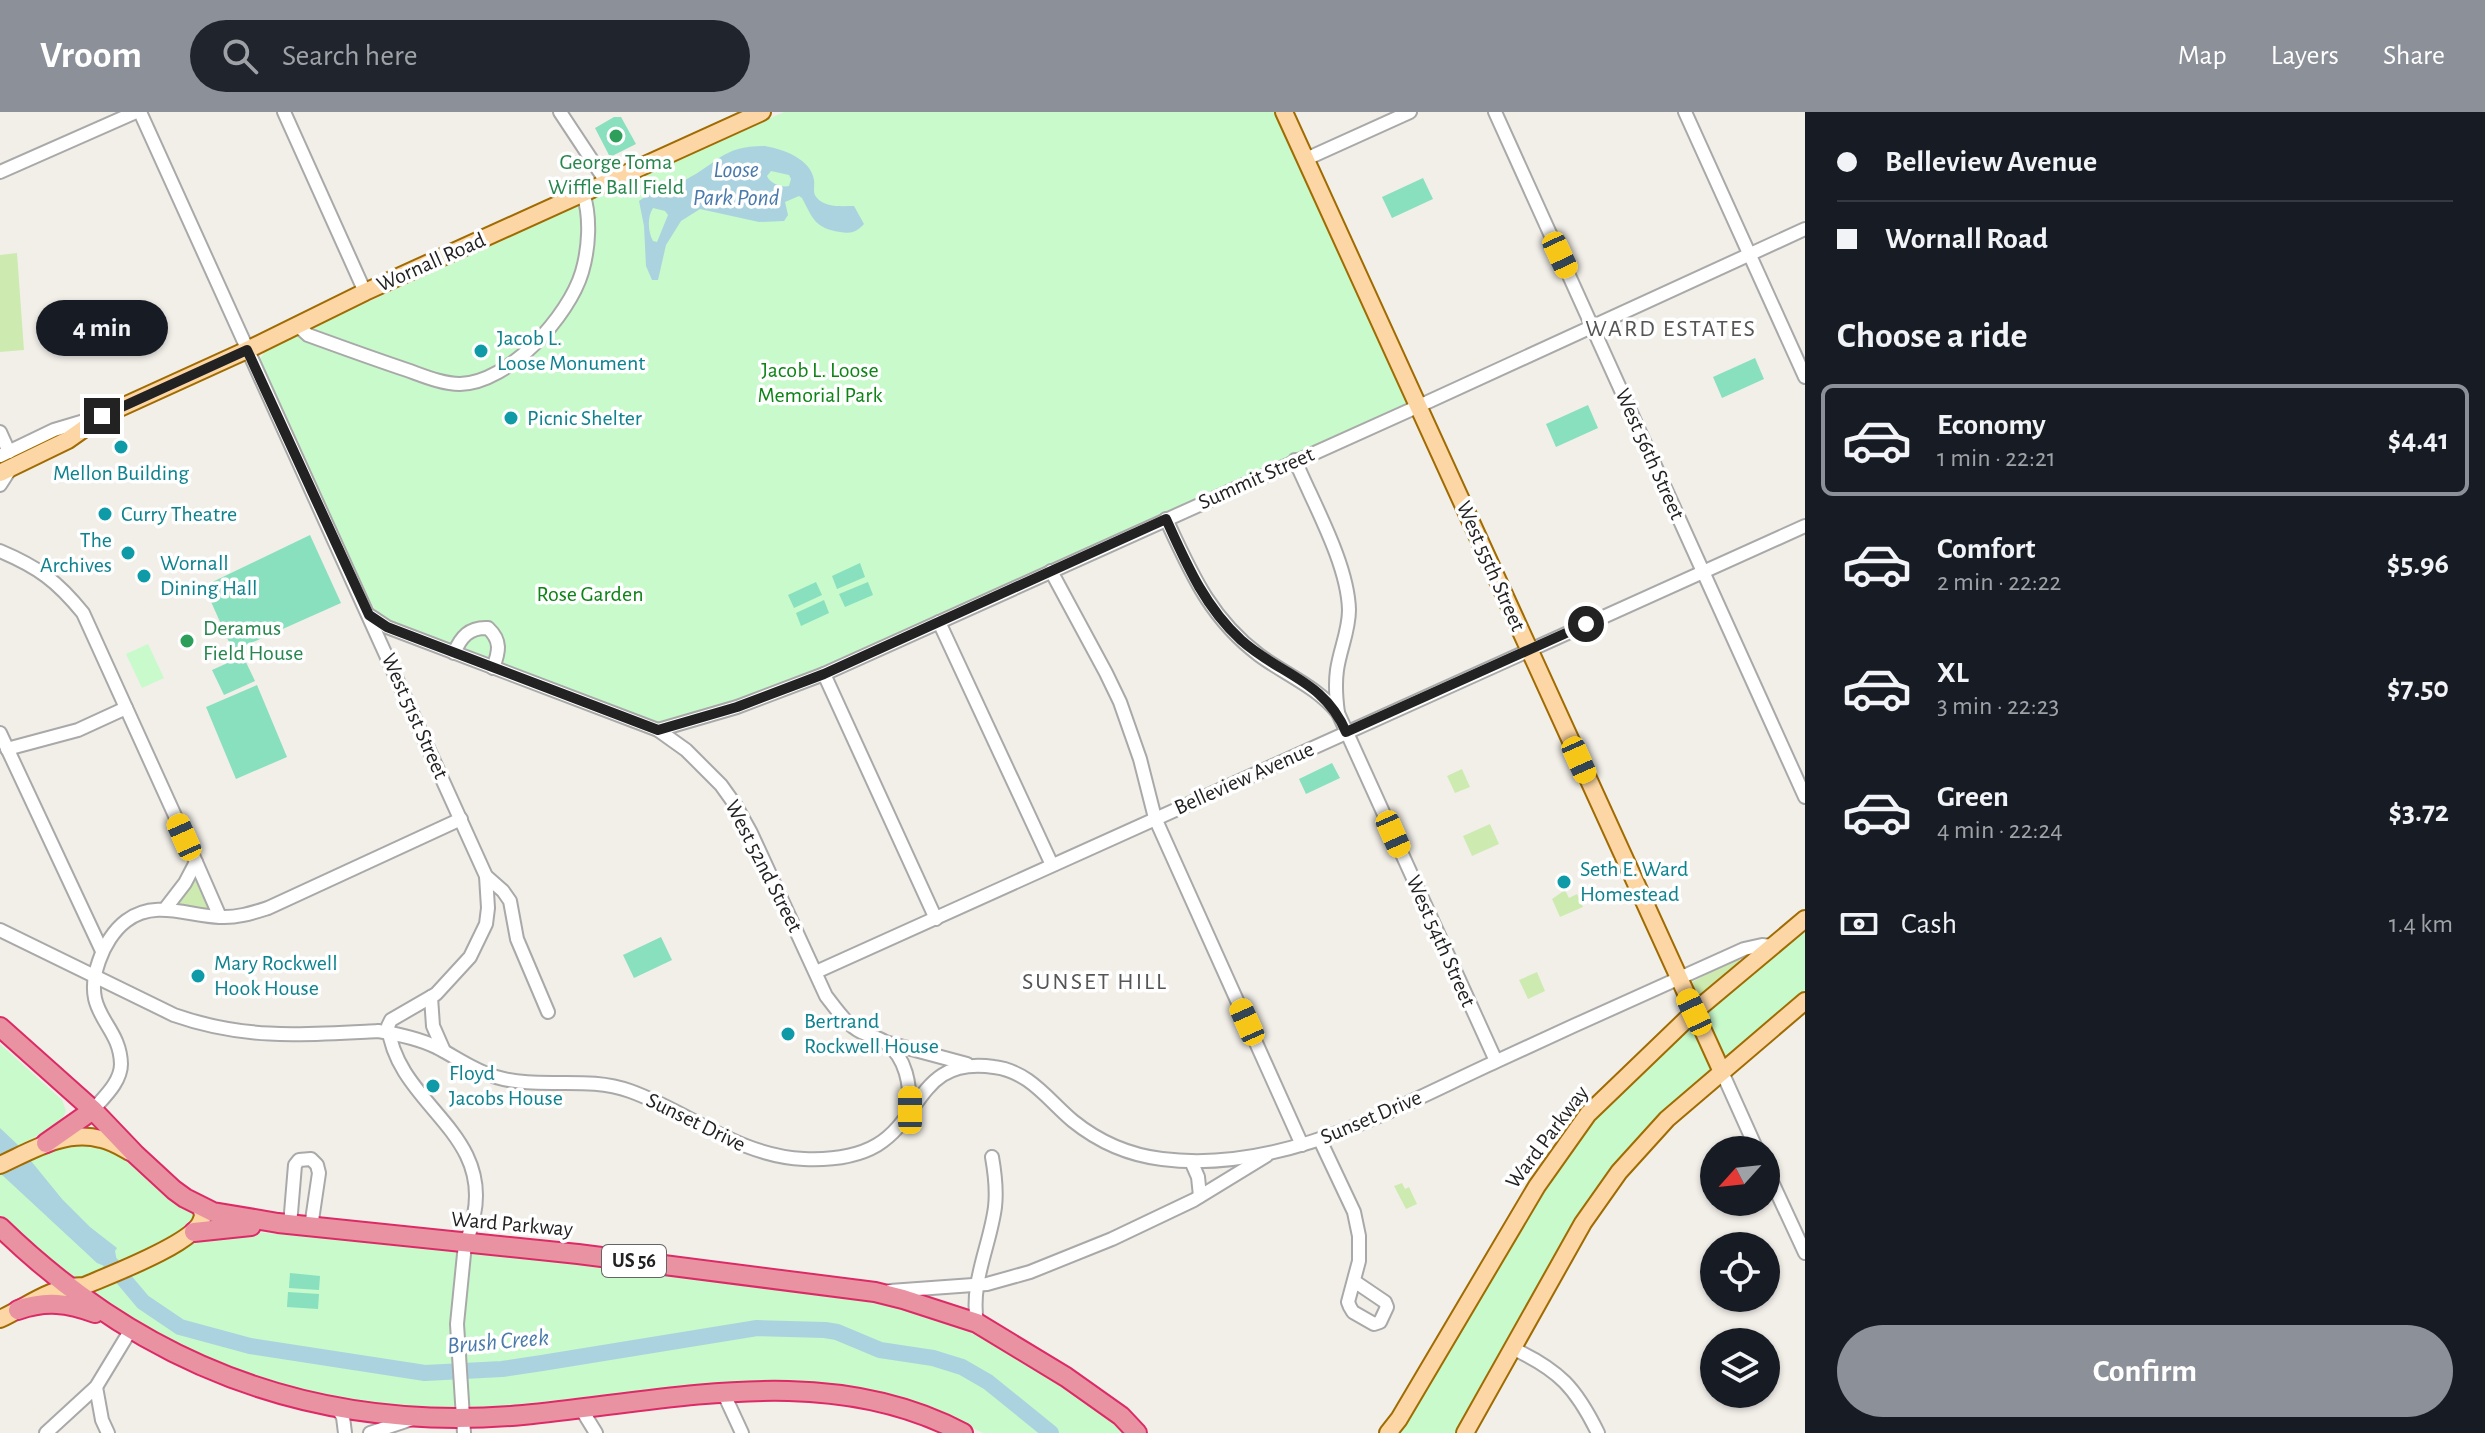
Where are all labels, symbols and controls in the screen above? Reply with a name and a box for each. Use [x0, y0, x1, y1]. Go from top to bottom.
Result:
search box [190, 20, 750, 92]
icon: search [218, 34, 262, 78]
text: Vroom [40, 37, 142, 75]
text: Search here [282, 41, 418, 71]
text: Map [2178, 42, 2227, 70]
text: Layers [2271, 42, 2339, 70]
text: Share [2383, 42, 2445, 70]
marker: George Toma Wiffle Ball Field [607, 127, 625, 145]
text: Belleview Avenue [1885, 147, 2097, 177]
place label: George Toma Wiffle Ball Field [548, 151, 684, 198]
water label: Loose Park Pond [693, 158, 780, 210]
text: Wornall Road [1885, 224, 2048, 254]
street label: Wornall Road [373, 228, 489, 296]
car [1539, 228, 1581, 282]
callout: 4 min [36, 300, 168, 356]
text: 4 min [73, 315, 131, 341]
district label: WARD ESTATES [1585, 317, 1757, 341]
text: Choose a ride [1837, 318, 2027, 354]
place label: Jacob L. Loose Monument [497, 327, 645, 374]
marker: Jacob L. Loose Monument [472, 342, 490, 360]
park label: Jacob L. Loose Memorial Park [758, 359, 882, 406]
street label: West 56th Street [1611, 385, 1689, 523]
route end [84, 398, 120, 434]
icon: car [1841, 404, 1913, 476]
place label: Picnic Shelter [527, 407, 642, 429]
marker: Picnic Shelter [502, 409, 520, 427]
text: Economy [1937, 410, 2046, 440]
text: $4.41 [2388, 425, 2449, 455]
marker: Mellon Building [112, 438, 130, 456]
street label: Summit Street [1195, 443, 1317, 513]
text: 1 min · 22:21 [1937, 445, 2056, 471]
place label: Mellon Building [53, 462, 189, 484]
street label: West 55th Street [1453, 498, 1529, 634]
place label: Curry Theatre [121, 503, 237, 525]
marker: Curry Theatre [96, 505, 114, 523]
icon: car [1841, 528, 1913, 600]
place label: The Archives [40, 529, 112, 576]
text: Comfort [1937, 534, 2036, 564]
marker: The Archives [119, 544, 137, 562]
text: $5.96 [2387, 549, 2449, 579]
place label: Wornall Dining Hall [160, 552, 258, 599]
marker: Wornall Dining Hall [135, 567, 153, 585]
text: 2 min · 22:22 [1937, 569, 2061, 595]
park label: Rose Garden [536, 583, 644, 605]
route start [1568, 606, 1604, 642]
place label: Deramus Field House [203, 617, 303, 664]
marker: Deramus Field House [178, 632, 196, 650]
street label: West 51st Street [378, 650, 452, 782]
icon: car [1841, 652, 1913, 724]
text: XL [1937, 658, 1969, 688]
text: $7.50 [2387, 673, 2449, 703]
text: 3 min · 22:23 [1937, 693, 2059, 719]
car [1558, 733, 1600, 787]
street label: Belleview Avenue [1171, 737, 1317, 819]
icon: car [1841, 776, 1913, 848]
text: Green [1937, 782, 2009, 812]
street label: West 52nd Street [721, 796, 807, 936]
text: $3.72 [2389, 797, 2449, 827]
car [1372, 807, 1414, 861]
car [163, 810, 205, 864]
text: 4 min · 22:24 [1937, 817, 2063, 843]
place label: Seth E. Ward Homestead [1580, 858, 1688, 905]
street label: West 54th Street [1402, 872, 1480, 1010]
marker: Seth E. Ward Homestead [1555, 873, 1573, 891]
icon: cash [1837, 902, 1881, 946]
text: Cash [1901, 909, 1957, 939]
text: 1.4 km [2389, 911, 2453, 937]
place label: Mary Rockwell Hook House [214, 952, 338, 999]
marker: Mary Rockwell Hook House [189, 967, 207, 985]
district label: SUNSET HILL [1022, 970, 1168, 994]
car [1673, 985, 1715, 1039]
car [1226, 995, 1268, 1049]
place label: Bertrand Rockwell House [804, 1010, 939, 1057]
marker: Bertrand Rockwell House [779, 1025, 797, 1043]
place label: Floyd Jacobs House [449, 1062, 563, 1109]
marker: Floyd Jacobs House [424, 1077, 442, 1095]
street label: Ward Parkway [1501, 1081, 1593, 1192]
car [898, 1086, 922, 1134]
street label: Sunset Drive [1317, 1086, 1425, 1148]
street label: Sunset Drive [643, 1089, 749, 1155]
north arrow [1700, 1136, 1780, 1216]
map controls [1700, 1136, 1780, 1408]
street label: Ward Parkway [450, 1208, 574, 1240]
button: locate [1700, 1232, 1780, 1312]
road number: US 56 [602, 1245, 666, 1277]
button: Confirm [1837, 1325, 2453, 1417]
water label: Brush Creek [446, 1326, 550, 1358]
button: layers [1700, 1328, 1780, 1408]

